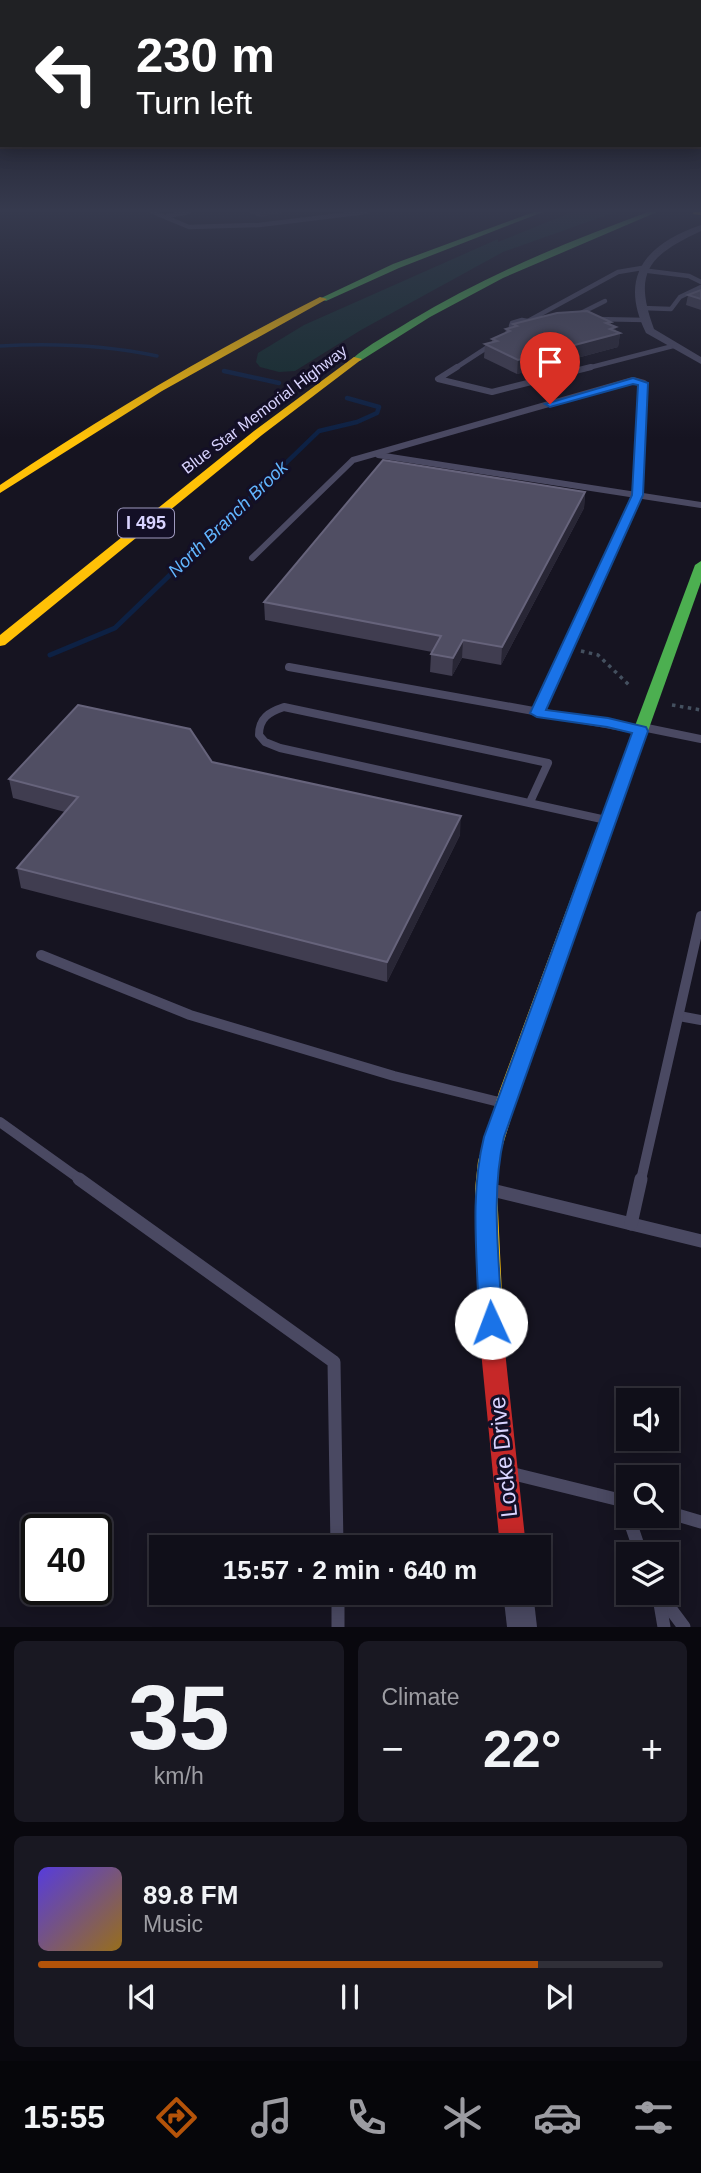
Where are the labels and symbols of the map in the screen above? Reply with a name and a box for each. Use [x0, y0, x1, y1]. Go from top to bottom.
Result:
pin [520, 332, 580, 404]
street label: Blue Star Memorial Highway [179, 342, 350, 477]
water label: North Branch Brook [164, 456, 293, 581]
road number: I 495 [118, 508, 174, 538]
position arrow [454, 1286, 528, 1360]
street label: Locke Drive [484, 1395, 522, 1519]
speed limit sign: 40 [21, 1514, 112, 1605]

